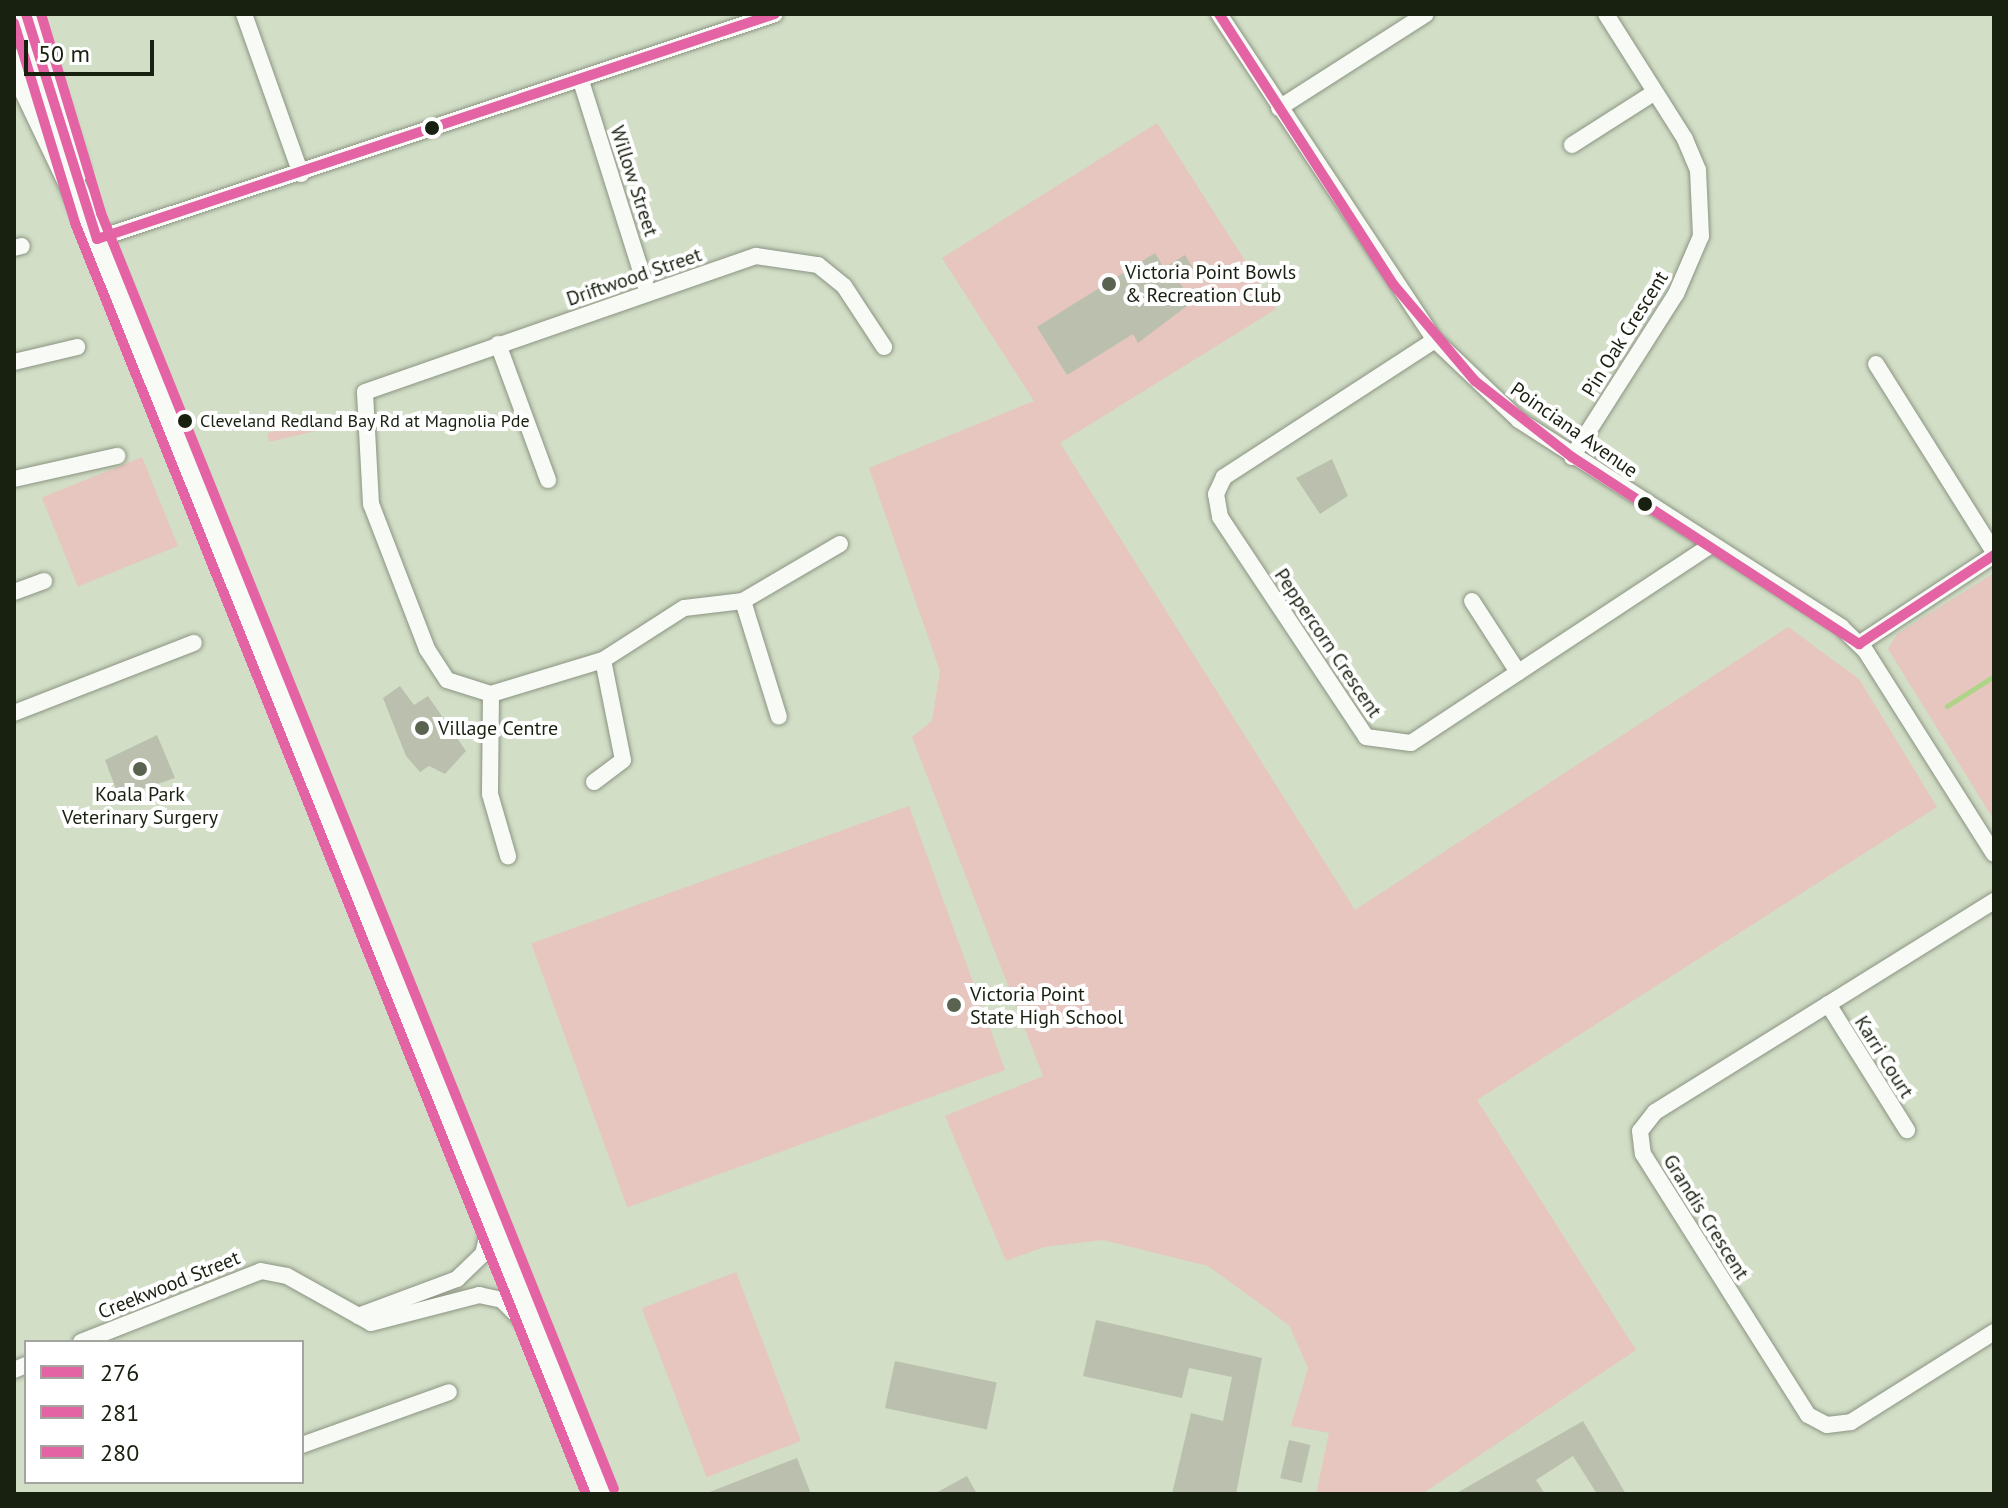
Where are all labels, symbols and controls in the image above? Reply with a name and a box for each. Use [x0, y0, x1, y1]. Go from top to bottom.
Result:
scale bar [28, 24, 158, 74]
text: 50 m [38, 38, 90, 69]
unlabelled marker [424, 120, 440, 136]
street label: Willow Street [605, 123, 663, 239]
street label: Driftwood Street [563, 243, 705, 311]
place label: Victoria Point Bowls & Recreation Club [1125, 260, 1296, 307]
street label: Pin Oak Crescent [1577, 266, 1673, 402]
marker: Victoria Point Bowls & Recreation Club [1100, 275, 1118, 293]
street label: Poinciana Avenue [1506, 377, 1642, 483]
place label: Cleveland Redland Bay Rd at Magnolia Pde [200, 410, 530, 432]
marker: Cleveland Redland Bay Rd at Magnolia Pde [177, 413, 193, 429]
unlabelled marker [1637, 496, 1653, 512]
street label: Peppercorn Crescent [1269, 564, 1387, 722]
place label: Village Centre [438, 716, 558, 740]
marker: Village Centre [413, 719, 431, 737]
marker: Koala Park Veterinary Surgery [131, 760, 149, 778]
place label: Koala Park Veterinary Surgery [62, 782, 218, 829]
place label: Victoria Point State High School [970, 982, 1123, 1029]
marker: Victoria Point State High School [945, 996, 963, 1014]
street label: Karri Court [1849, 1012, 1919, 1102]
street label: Grandis Crescent [1658, 1150, 1754, 1284]
street label: Creekwood Street [95, 1246, 243, 1324]
legend [24, 1340, 304, 1484]
text: 276 [100, 1357, 139, 1388]
text: 281 [100, 1397, 139, 1428]
text: 280 [100, 1437, 139, 1468]

